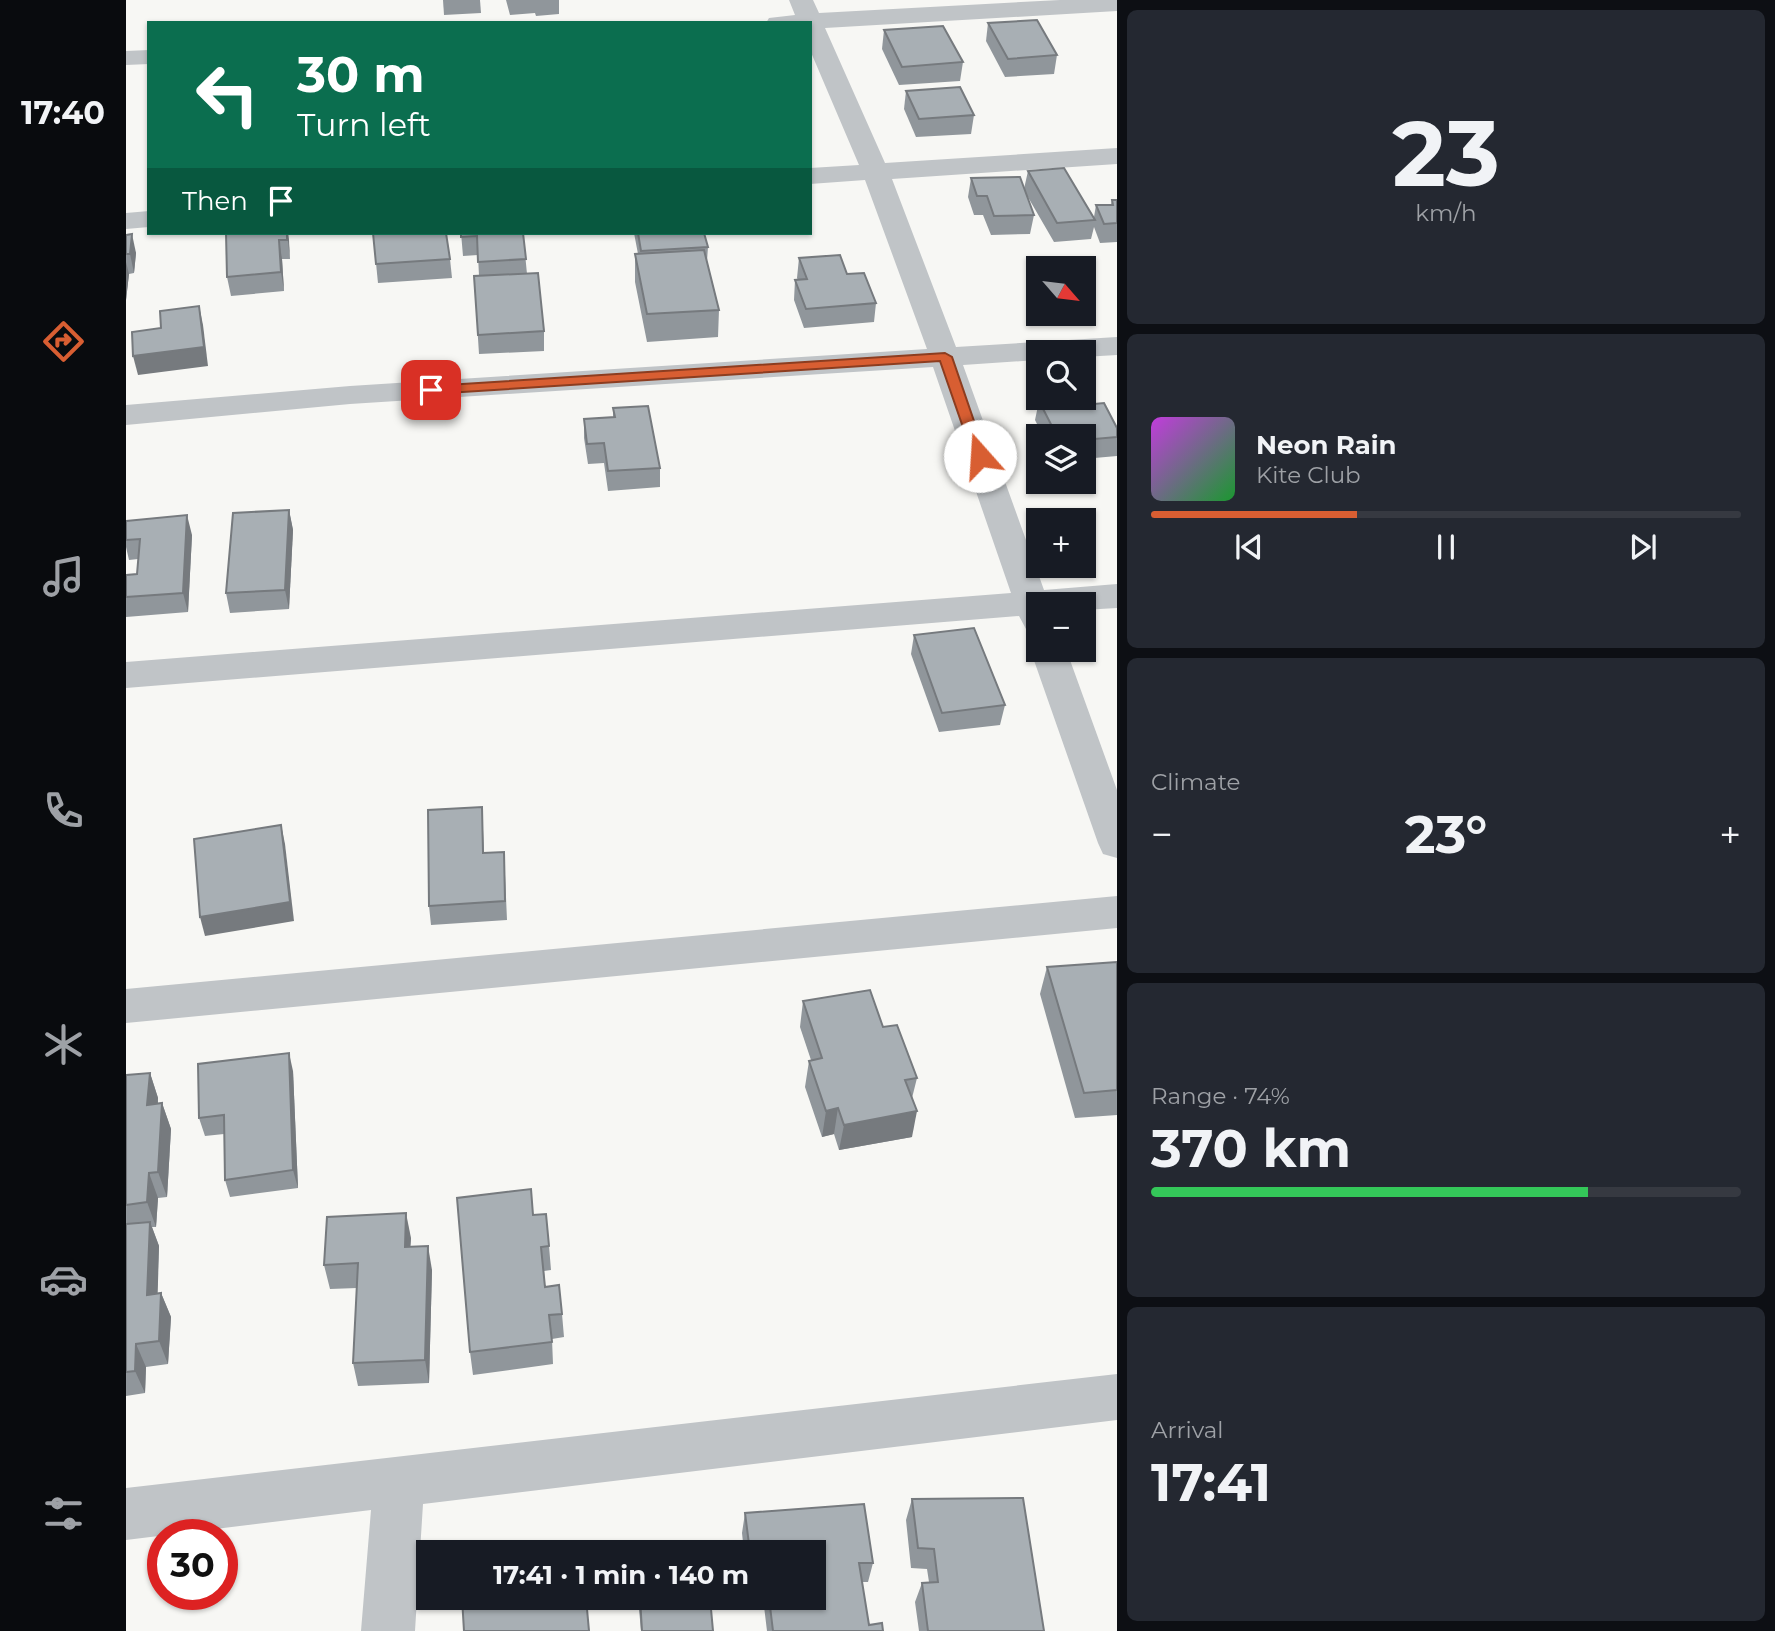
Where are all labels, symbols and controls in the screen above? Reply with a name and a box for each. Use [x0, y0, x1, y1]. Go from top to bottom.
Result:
text: 30 m [297, 45, 425, 104]
icon: left [182, 49, 273, 140]
text: 17:40 [21, 93, 105, 132]
text: 23 [1392, 98, 1500, 209]
text: Turn left [297, 105, 431, 144]
icon: arrive [262, 182, 300, 220]
text: Then [182, 185, 248, 217]
text: km/h [1415, 199, 1477, 227]
north arrow [1026, 256, 1096, 326]
map controls [1026, 256, 1096, 662]
icon: directions [39, 317, 88, 366]
button: search [1026, 340, 1096, 410]
pin [401, 360, 461, 420]
icon: arrive [412, 371, 450, 409]
position arrow [943, 419, 1017, 493]
button: layers [1026, 424, 1096, 494]
text: Neon Rain [1256, 429, 1397, 461]
text: Kite Club [1256, 461, 1361, 489]
button: + [1026, 508, 1096, 578]
icon: previous [1230, 528, 1268, 566]
icon: pause [1427, 528, 1465, 566]
icon: next [1624, 528, 1662, 566]
icon: music [39, 552, 88, 601]
button: − [1026, 592, 1096, 662]
text: Climate [1151, 768, 1240, 796]
icon: phone [39, 786, 88, 835]
text: 23° [1405, 803, 1487, 866]
text: − [1151, 811, 1173, 858]
text: + [1719, 811, 1741, 858]
icon: climate [39, 1020, 88, 1069]
text: Range · 74% [1151, 1082, 1290, 1110]
text: 370 km [1151, 1117, 1351, 1180]
icon: car [39, 1255, 88, 1304]
text: Arrival [1151, 1416, 1224, 1444]
text: 17:41 [1151, 1451, 1271, 1514]
icon: filters [39, 1489, 88, 1538]
speed limit sign: 30 [147, 1519, 238, 1610]
text: 17:41 · 1 min · 140 m [493, 1559, 749, 1591]

